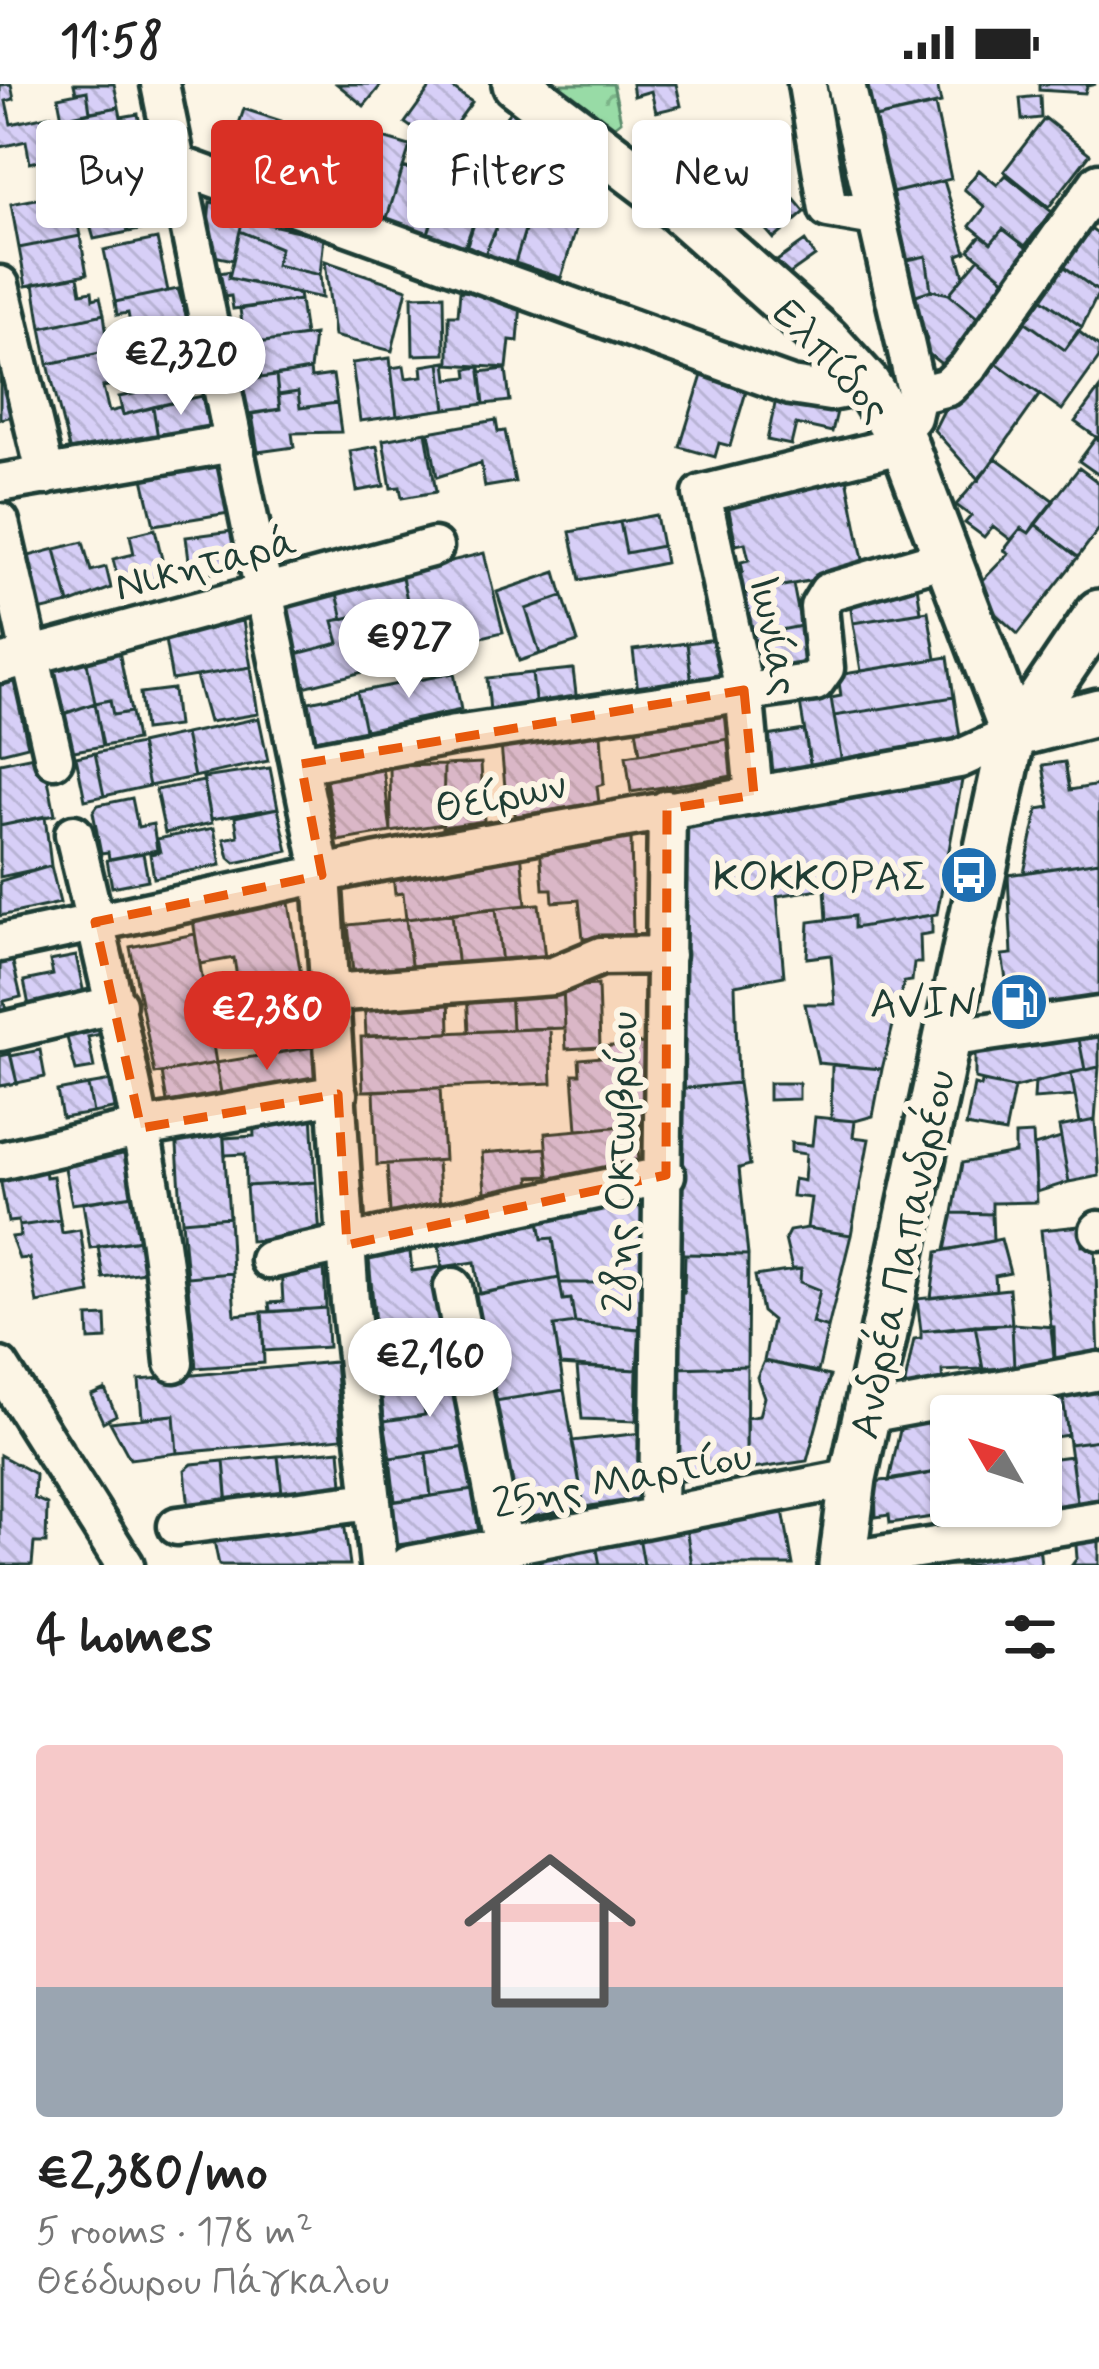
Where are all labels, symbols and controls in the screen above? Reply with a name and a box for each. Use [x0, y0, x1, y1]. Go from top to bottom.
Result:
text: 11:58 [60, 13, 163, 72]
chip: Buy [36, 120, 187, 228]
chip: Rent [211, 120, 383, 228]
chip: Filters [407, 120, 608, 228]
chip: New [632, 120, 791, 228]
street label: Ελπίδος [759, 288, 902, 435]
pin: €2,320 [83, 316, 279, 418]
text: €2,320 [124, 329, 238, 380]
street label: Νικηταρά [109, 515, 303, 616]
street label: Ιωνίας [734, 571, 811, 701]
pin: €927 [338, 599, 480, 701]
text: €927 [365, 612, 453, 663]
street label: Θείρων [430, 759, 571, 838]
bus stop icon: ΚΟΚΚΟΡΑΣ [938, 844, 1000, 906]
place label: ΚΟΚΚΟΡΑΣ [713, 851, 927, 906]
pin: €2,380 [169, 971, 365, 1073]
fuel station icon: AVIN [988, 971, 1050, 1033]
place label: AVIN [870, 978, 977, 1033]
text: €2,380 [211, 984, 323, 1035]
street label: 28ης Οκτωβρίου [592, 1011, 653, 1313]
street label: Ανδρέα Παπανδρέου [837, 1065, 970, 1444]
pin: €2,160 [332, 1318, 528, 1420]
text: €2,160 [375, 1331, 485, 1382]
north arrow [930, 1395, 1062, 1527]
map controls [930, 1395, 1062, 1527]
street label: 25ης Μαρτίου [488, 1429, 757, 1534]
text: 4 homes [36, 1604, 213, 1670]
icon: filters [997, 1604, 1063, 1670]
icon: home [442, 1823, 658, 2039]
text: €2,380/mo [36, 2141, 268, 2207]
text: 5 rooms · 178 m² [36, 2207, 313, 2258]
text: Θεόδωρου Πάγκαλου [36, 2258, 389, 2309]

